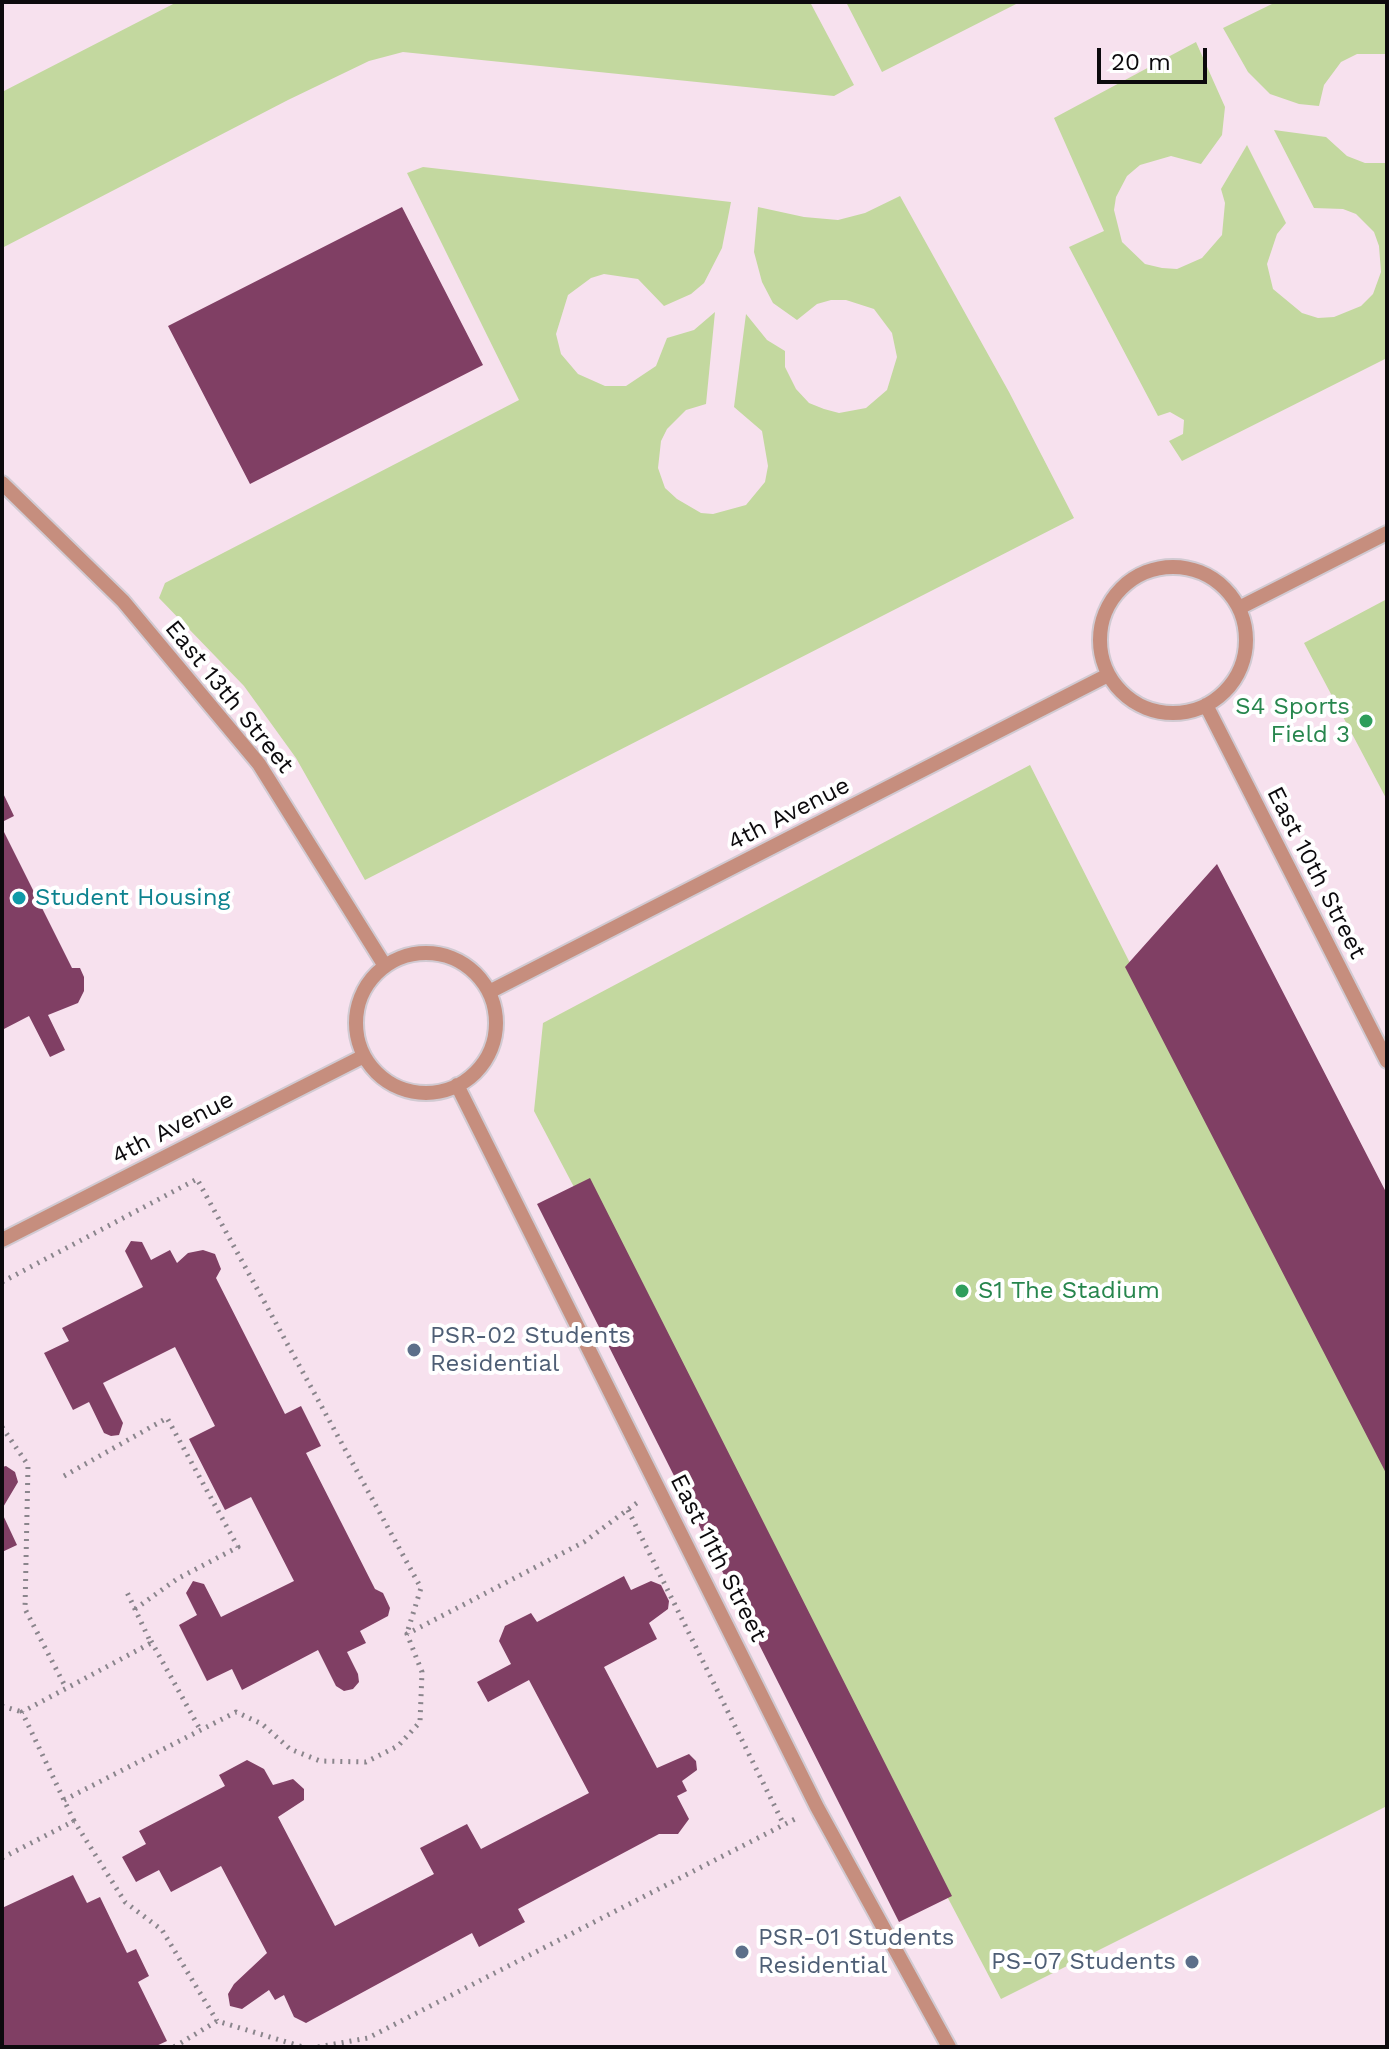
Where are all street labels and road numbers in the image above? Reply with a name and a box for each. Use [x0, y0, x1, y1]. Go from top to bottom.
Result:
street label: East 13th Street [159, 615, 299, 779]
street label: 4th Avenue [723, 771, 855, 857]
street label: East 10th Street [1260, 782, 1372, 964]
street label: 4th Avenue [107, 1085, 239, 1171]
street label: East 11th Street [663, 1470, 773, 1646]

